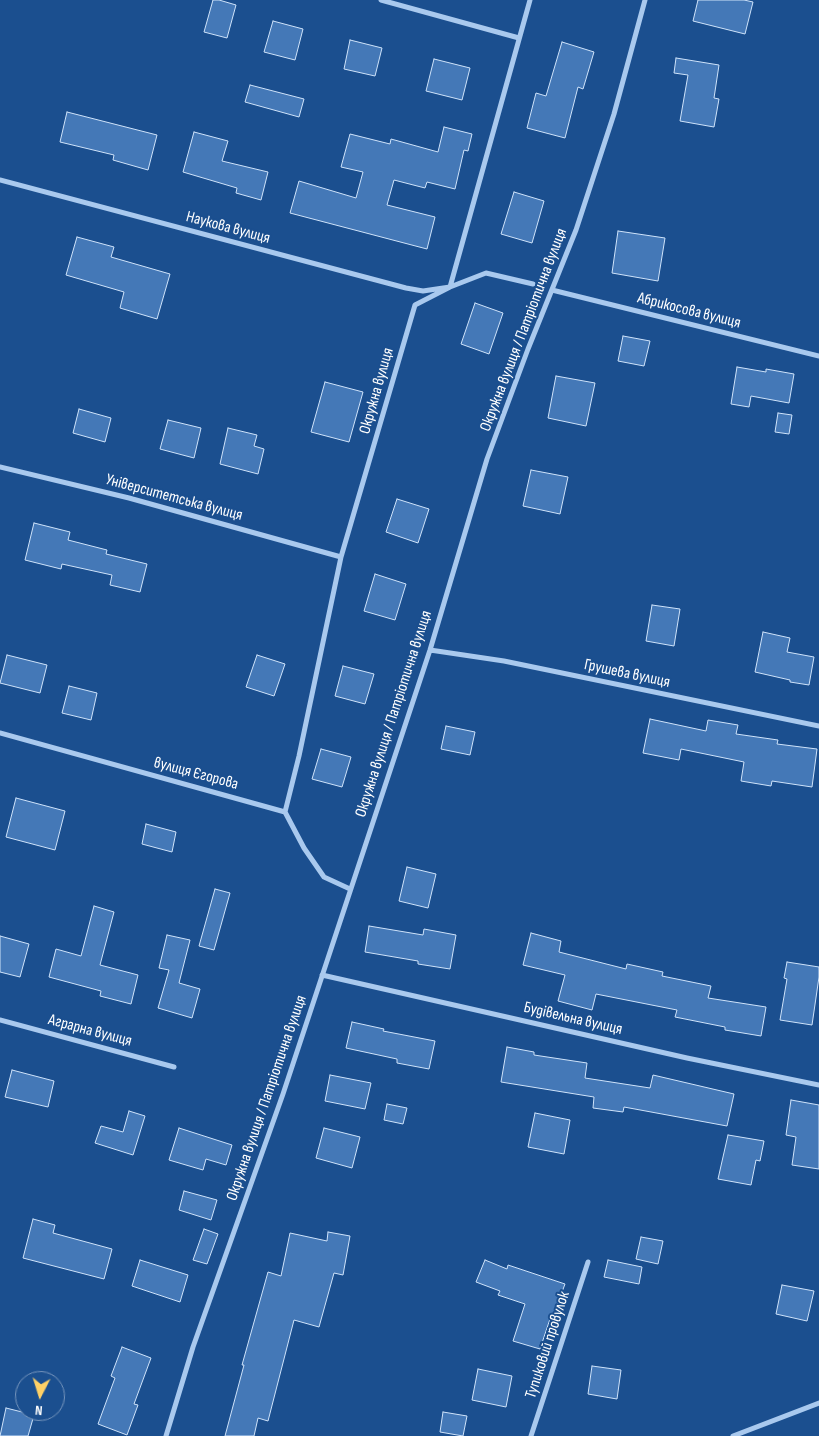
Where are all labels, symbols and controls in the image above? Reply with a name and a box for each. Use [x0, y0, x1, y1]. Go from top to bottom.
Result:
street label: Наукова вулиця [184, 208, 272, 248]
street label: Окружна вулиця / Патріотична вулиця [476, 226, 572, 434]
street label: Абрикосова вулиця [635, 289, 743, 333]
street label: Окружна вулиця [356, 346, 398, 436]
street label: Університетська вулиця [103, 470, 245, 526]
street label: Окружна вулиця / Патріотична вулиця [352, 608, 436, 820]
street label: Грушева вулиця [582, 656, 672, 692]
street label: вулиця Єгорова [152, 754, 240, 794]
street label: Окружна вулиця / Патріотична вулиця [223, 993, 311, 1203]
street label: Будівельна вулиця [522, 998, 624, 1040]
street label: Аграрна вулиця [46, 1011, 134, 1051]
street label: Тупиковий провулок [522, 1289, 574, 1401]
north arrow [15, 1371, 65, 1421]
text: N [34, 1402, 43, 1419]

